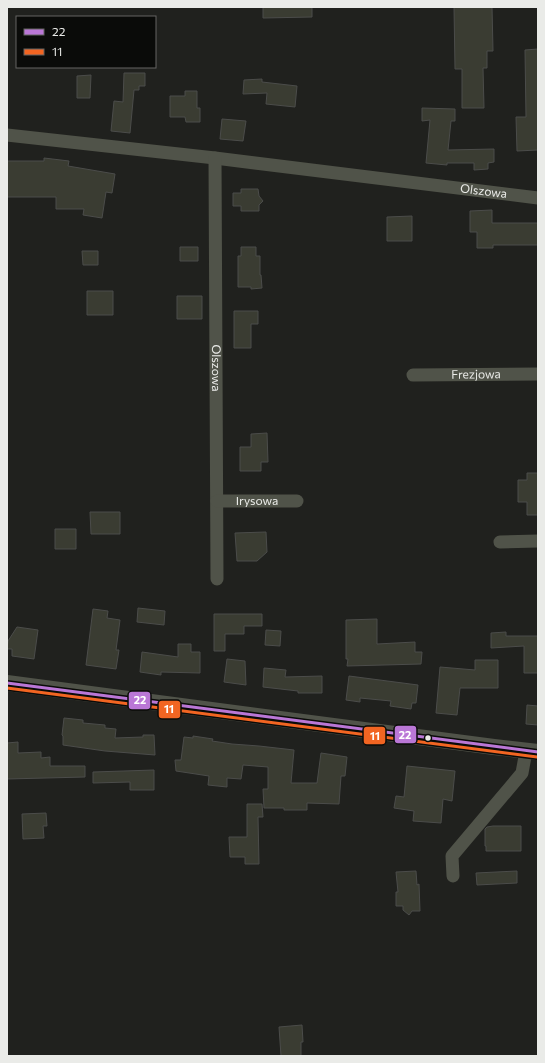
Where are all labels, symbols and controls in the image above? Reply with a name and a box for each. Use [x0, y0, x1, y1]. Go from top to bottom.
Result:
legend [16, 16, 156, 68]
text: 22 [52, 24, 66, 38]
text: 11 [52, 44, 62, 58]
street label: Olszowa [460, 180, 508, 200]
street label: Olszowa [210, 344, 224, 392]
street label: Frezjowa [451, 366, 501, 381]
street label: Irysowa [236, 493, 278, 507]
line badge: 22 [128, 691, 151, 710]
text: 22 [134, 693, 146, 706]
line badge: 11 [158, 700, 181, 719]
text: 11 [164, 702, 174, 715]
line badge: 22 [394, 725, 417, 744]
line badge: 11 [363, 726, 386, 745]
text: 22 [399, 728, 411, 741]
text: 11 [370, 729, 380, 742]
unlabelled marker [423, 733, 433, 743]

